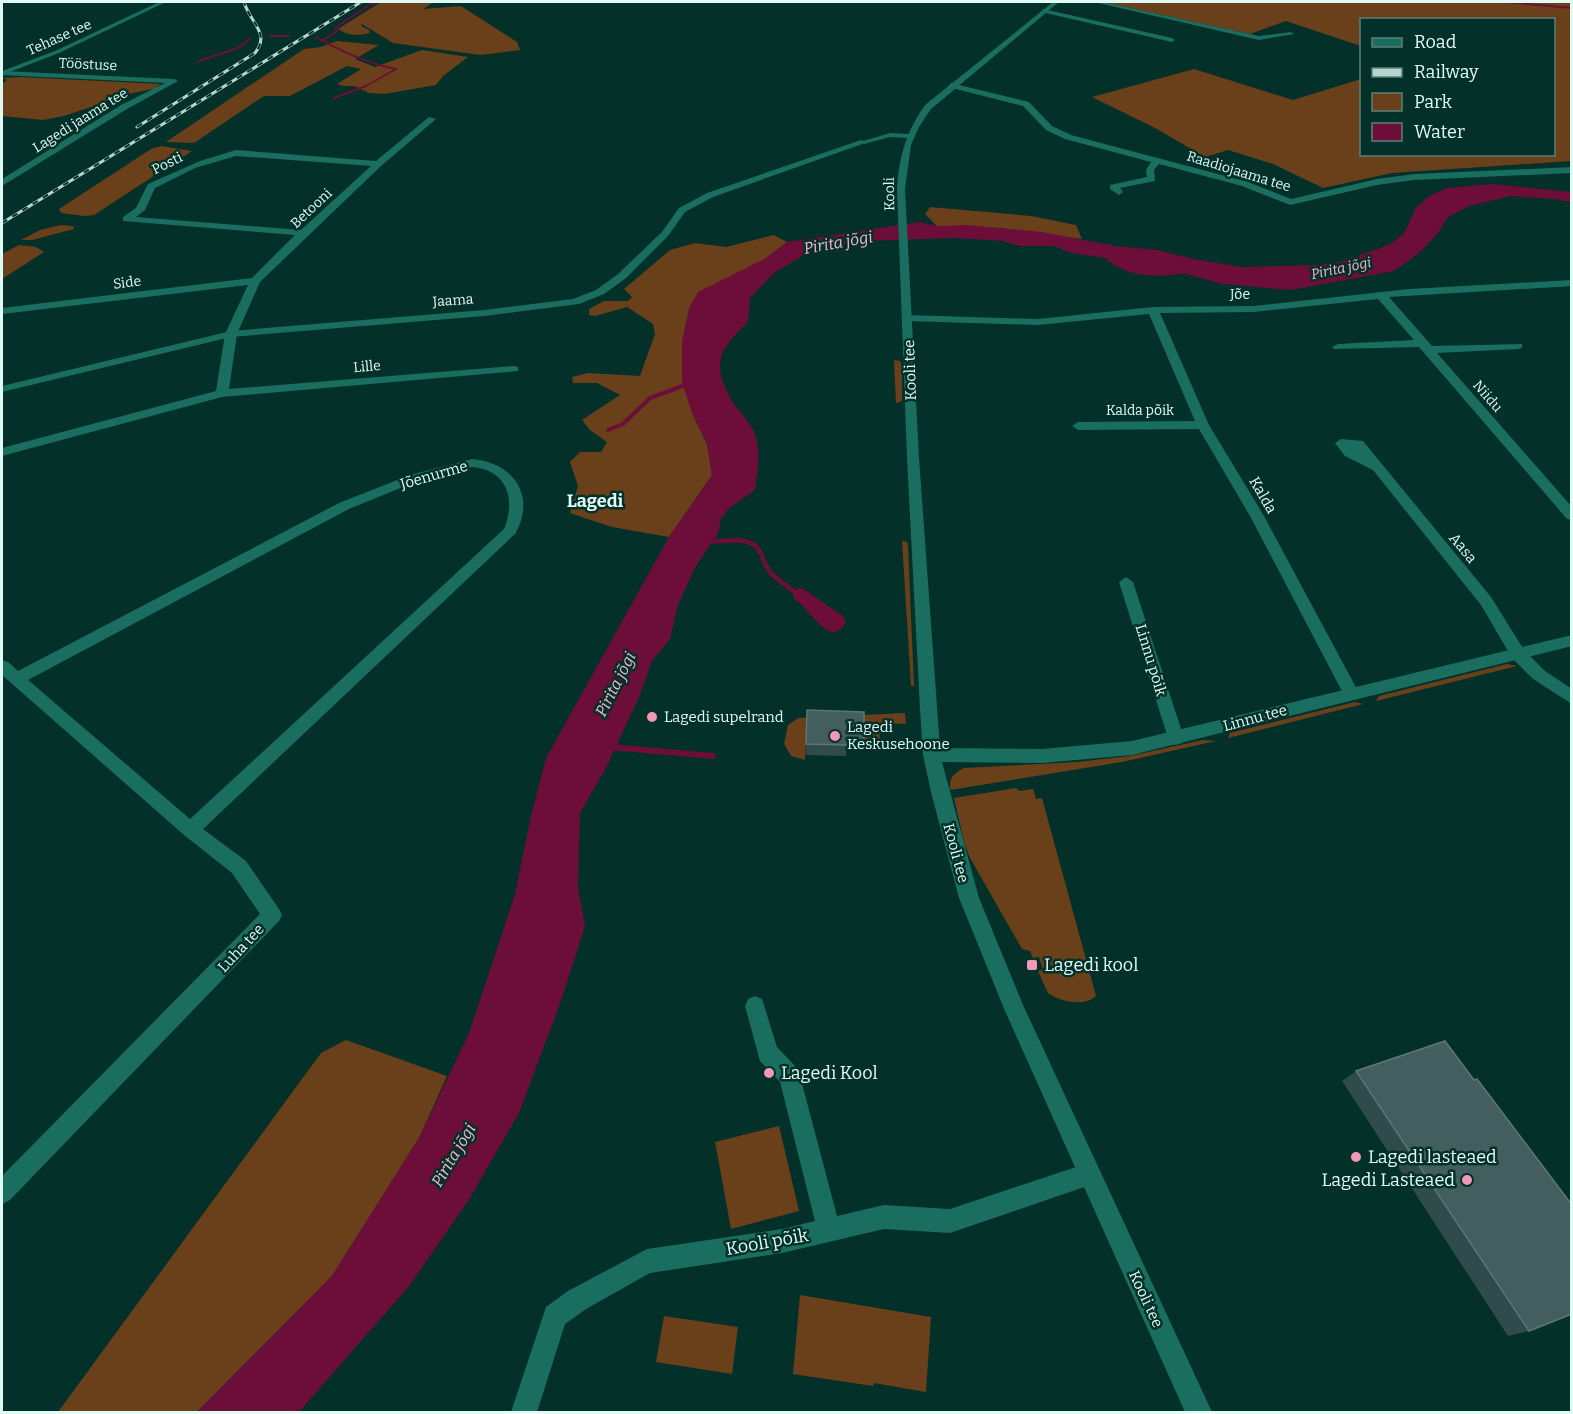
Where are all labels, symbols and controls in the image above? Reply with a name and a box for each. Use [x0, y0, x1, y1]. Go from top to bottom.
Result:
street label: Tehase tee [24, 16, 94, 59]
legend [1360, 18, 1555, 156]
text: Road [1414, 31, 1457, 53]
street label: Tööstuse [58, 54, 118, 75]
text: Railway [1414, 61, 1479, 83]
street label: Lagedi jaama tee [30, 84, 131, 156]
text: Park [1414, 91, 1453, 113]
text: Water [1414, 121, 1465, 143]
street label: Raadiojaama tee [1185, 148, 1293, 195]
street label: Posti [149, 149, 185, 178]
street label: Kooli [881, 177, 898, 211]
street label: Betooni [287, 185, 336, 232]
water label: Pirita jõgi [802, 227, 875, 258]
water label: Pirita jõgi [1309, 254, 1373, 283]
street label: Side [112, 272, 142, 293]
street label: Jõe [1229, 286, 1250, 303]
street label: Jaama [431, 291, 474, 310]
street label: Kooli tee [900, 339, 920, 401]
street label: Lille [353, 357, 381, 376]
street label: Niidu [1469, 377, 1506, 416]
street label: Kalda põik [1106, 402, 1174, 419]
street label: Jõenurme [397, 457, 470, 493]
street label: Kalda [1245, 473, 1281, 517]
district label: Lagedi [567, 490, 624, 512]
street label: Aasa [1445, 529, 1481, 567]
street label: Linnu põik [1132, 622, 1171, 699]
water label: Pirita jõgi [591, 648, 640, 720]
street label: Linnu tee [1221, 701, 1289, 735]
place label: Lagedi supelrand [664, 708, 784, 726]
marker: Lagedi supelrand [645, 710, 659, 724]
place label: Lagedi Keskusehoone [847, 718, 950, 753]
marker: Lagedi Keskusehoone [828, 729, 842, 743]
street label: Kooli tee [939, 821, 973, 885]
street label: Luha tee [214, 920, 268, 976]
place label: Lagedi kool [1044, 954, 1138, 976]
marker: Lagedi kool [1025, 958, 1039, 972]
place label: Lagedi Kool [781, 1062, 878, 1084]
marker: Lagedi Kool [762, 1066, 776, 1080]
water label: Pirita jõgi [427, 1120, 480, 1190]
place label: Lagedi lasteaed [1368, 1146, 1497, 1168]
marker: Lagedi lasteaed [1349, 1150, 1363, 1164]
place label: Lagedi Lasteaed [1321, 1169, 1455, 1191]
marker: Lagedi Lasteaed [1460, 1173, 1474, 1187]
street label: Kooli põik [724, 1224, 811, 1260]
street label: Kooli tee [1125, 1268, 1167, 1330]

